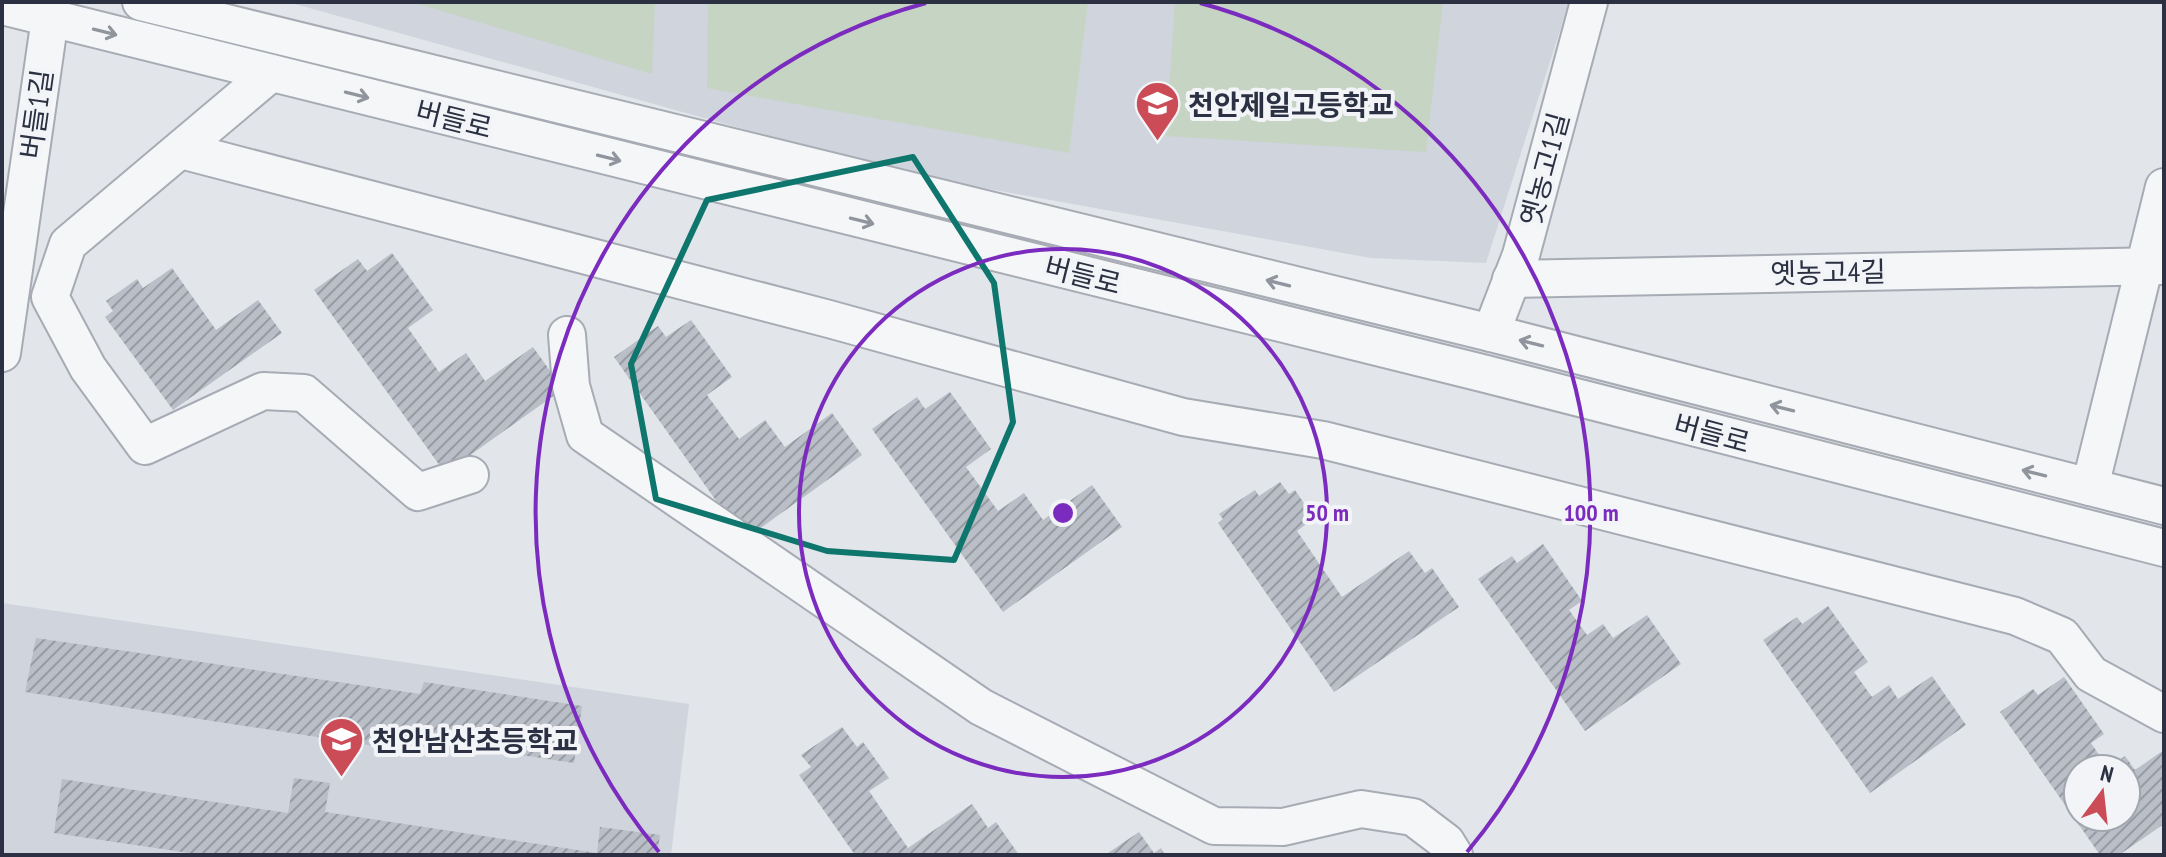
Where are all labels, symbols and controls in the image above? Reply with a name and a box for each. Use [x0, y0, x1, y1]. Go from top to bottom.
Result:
one-way arrow [91, 25, 117, 40]
street label: 버들1길 [11, 67, 61, 161]
school or university icon: 천안제일고등학교 [1133, 80, 1181, 143]
place label: 천안제일고등학교 [1188, 86, 1394, 123]
one-way arrow [344, 88, 369, 103]
street label: 버들로 [412, 92, 496, 146]
street label: 옛농고1길 [1511, 108, 1577, 230]
one-way arrow [596, 152, 622, 167]
one-way arrow [848, 214, 874, 229]
street label: 버들로 [1041, 248, 1125, 302]
street label: 옛농고4길 [1770, 252, 1886, 292]
one-way arrow [1265, 274, 1291, 289]
one-way arrow [1518, 335, 1544, 350]
one-way arrow [1770, 400, 1796, 415]
street label: 버들로 [1670, 405, 1754, 461]
one-way arrow [2022, 464, 2048, 479]
text: 50 m [1305, 497, 1349, 528]
text: 100 m [1563, 497, 1619, 528]
centre of rings [1049, 499, 1077, 527]
school or university icon: 천안남산초등학교 [317, 716, 365, 779]
place label: 천안남산초등학교 [372, 722, 578, 759]
north arrow [2062, 753, 2142, 833]
text: N [2098, 759, 2117, 789]

